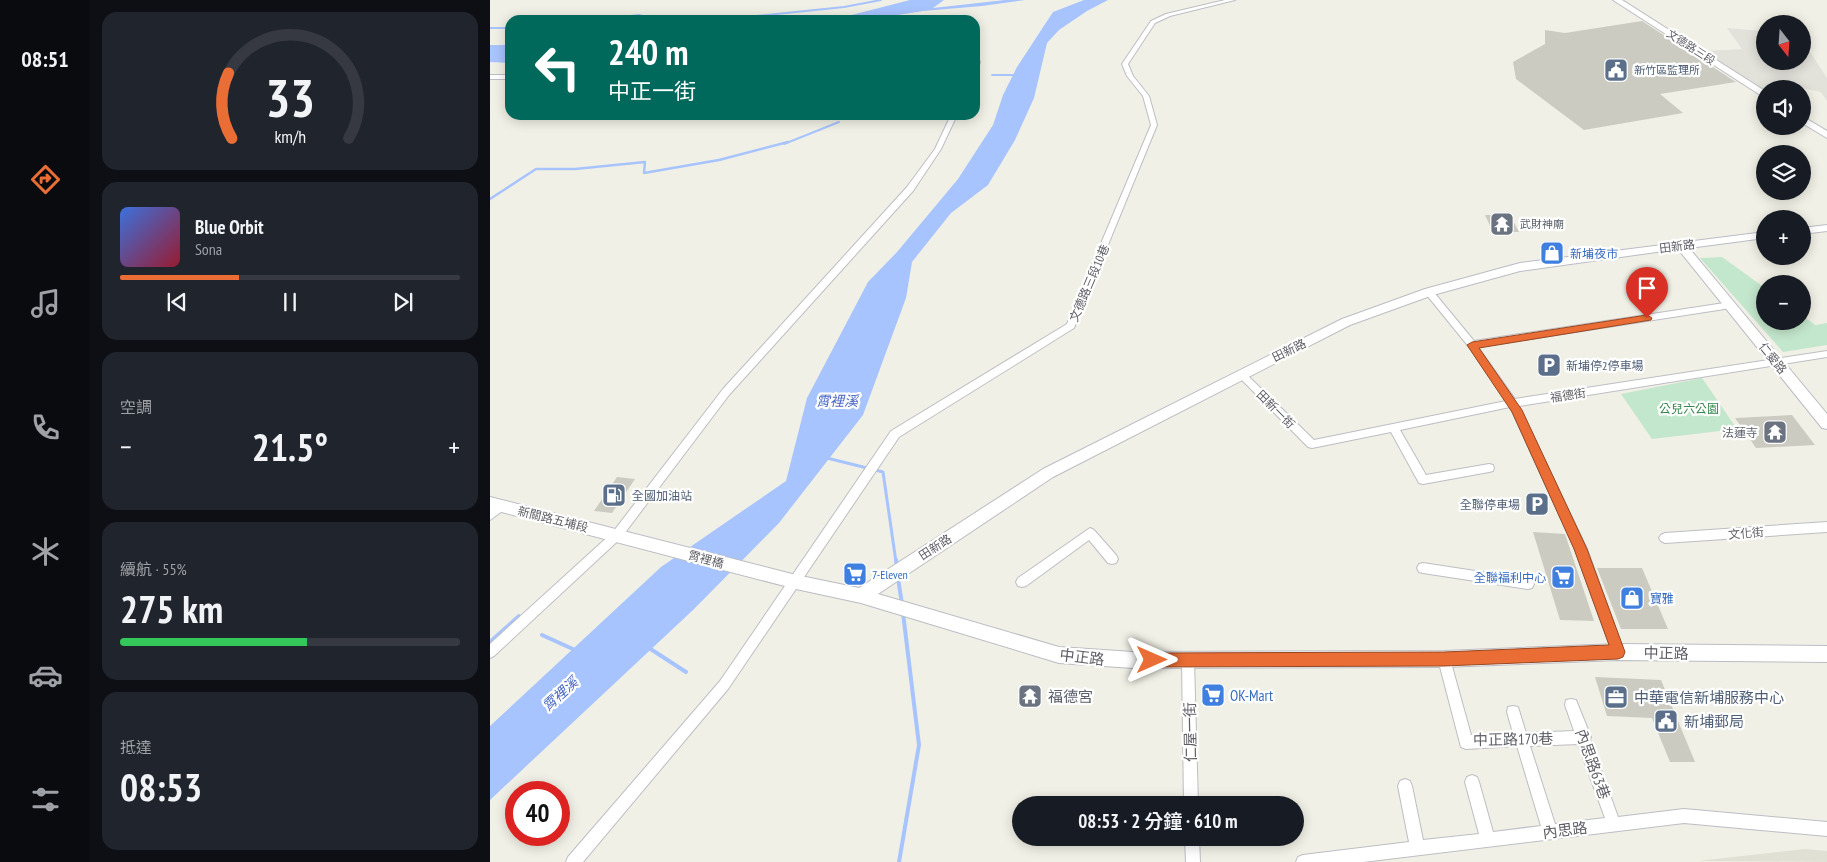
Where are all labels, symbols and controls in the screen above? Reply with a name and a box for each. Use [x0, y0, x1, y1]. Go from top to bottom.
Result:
north arrow [1756, 15, 1811, 70]
map controls [1756, 15, 1811, 330]
street label: 文德路三段 [1664, 26, 1718, 68]
text: 240 m [608, 29, 689, 75]
icon: left [525, 35, 590, 100]
text: 08:51 [21, 45, 69, 73]
public building icon: 新竹區監理所 [1603, 57, 1629, 83]
place label: 新竹區監理所 [1634, 63, 1700, 77]
text: 33 [265, 64, 315, 131]
text: 中正一街 [608, 77, 696, 105]
button: sound [1756, 80, 1811, 135]
text: km/h [274, 125, 306, 148]
button: layers [1756, 145, 1811, 200]
icon: directions [28, 162, 63, 197]
button: + [1756, 210, 1811, 265]
temple icon: 武財神廟 [1489, 211, 1515, 237]
text: Blue Orbit [195, 215, 264, 239]
place label: 武財神廟 [1520, 217, 1564, 231]
street label: 田新路 [1658, 236, 1696, 256]
text: Sona [195, 239, 222, 259]
shop icon: 新埔夜市 [1539, 240, 1565, 266]
street label: 文德路三段10巷 [1066, 242, 1112, 324]
place label: 新埔夜市 [1570, 246, 1618, 261]
pin [1626, 267, 1668, 318]
icon: arrive [1633, 274, 1661, 302]
button: − [1756, 275, 1811, 330]
icon: music [28, 286, 63, 321]
icon: previous [163, 288, 191, 316]
icon: pause [276, 288, 304, 316]
icon: next [389, 288, 417, 316]
street label: 田新路 [1270, 335, 1308, 365]
street label: 仁愛路 [1756, 339, 1790, 377]
parking icon: 新埔停2停車場 [1536, 352, 1562, 378]
place label: 新埔停2停車場 [1566, 358, 1643, 373]
street label: 福德街 [1549, 385, 1587, 405]
street label: 田新一街 [1254, 387, 1298, 431]
water label: 霄裡溪 [816, 392, 860, 410]
text: 空調 [120, 397, 152, 417]
park label: 公兒六公園 [1659, 401, 1719, 416]
icon: phone [28, 410, 63, 445]
temple icon: 法蓮寺 [1762, 419, 1788, 445]
text: 21.5° [252, 422, 328, 471]
place label: 法蓮寺 [1722, 425, 1758, 440]
text: − [120, 428, 132, 465]
text: + [448, 428, 460, 465]
fuel station icon: 全國加油站 [601, 482, 627, 508]
place label: 全國加油站 [632, 488, 692, 503]
parking icon: 全聯停車場 [1524, 491, 1550, 517]
place label: 全聯停車場 [1460, 497, 1520, 512]
street label: 新關路五埔段 [516, 503, 590, 535]
street label: 文化街 [1727, 524, 1765, 542]
street label: 田新路 [916, 531, 954, 563]
icon: climate [28, 534, 63, 569]
street label: 霄裡橋 [687, 547, 725, 571]
text: 續航 · 55% [120, 559, 187, 579]
supermarket icon: 7-Eleven [842, 561, 868, 587]
supermarket icon: 全聯福利中心 [1550, 564, 1576, 590]
place label: 7-Eleven [872, 567, 908, 582]
place label: 全聯福利中心 [1474, 570, 1546, 585]
text: 275 km [120, 584, 223, 633]
shop icon: 寶雅 [1619, 585, 1645, 611]
place label: 寶雅 [1650, 591, 1674, 606]
position arrow [1125, 633, 1177, 685]
street label: 中正路 [1643, 643, 1689, 663]
street label: 中正路 [1059, 645, 1105, 669]
icon: car [28, 658, 63, 693]
water label: 霄裡溪 [538, 672, 583, 715]
supermarket icon: OK-Mart [1200, 682, 1226, 708]
temple icon: 福德宮 [1017, 683, 1043, 709]
office icon: 中華電信新埔服務中心 [1603, 684, 1629, 710]
place label: OK-Mart [1230, 686, 1273, 705]
place label: 福德宮 [1048, 687, 1093, 706]
place label: 中華電信新埔服務中心 [1634, 688, 1784, 707]
street label: 仁屋一街 [1180, 702, 1200, 762]
public building icon: 新埔郵局 [1653, 708, 1679, 734]
place label: 新埔郵局 [1684, 712, 1744, 731]
street label: 內思路63巷 [1572, 726, 1614, 802]
street label: 中正路170巷 [1473, 729, 1553, 749]
text: 抵達 [120, 737, 152, 757]
text: 08:53 [120, 762, 202, 811]
speed limit sign: 40 [505, 781, 570, 846]
icon: filters [28, 782, 63, 817]
text: 08:53 · 2 分鐘 · 610 m [1078, 809, 1238, 833]
street label: 內思路 [1542, 818, 1588, 842]

